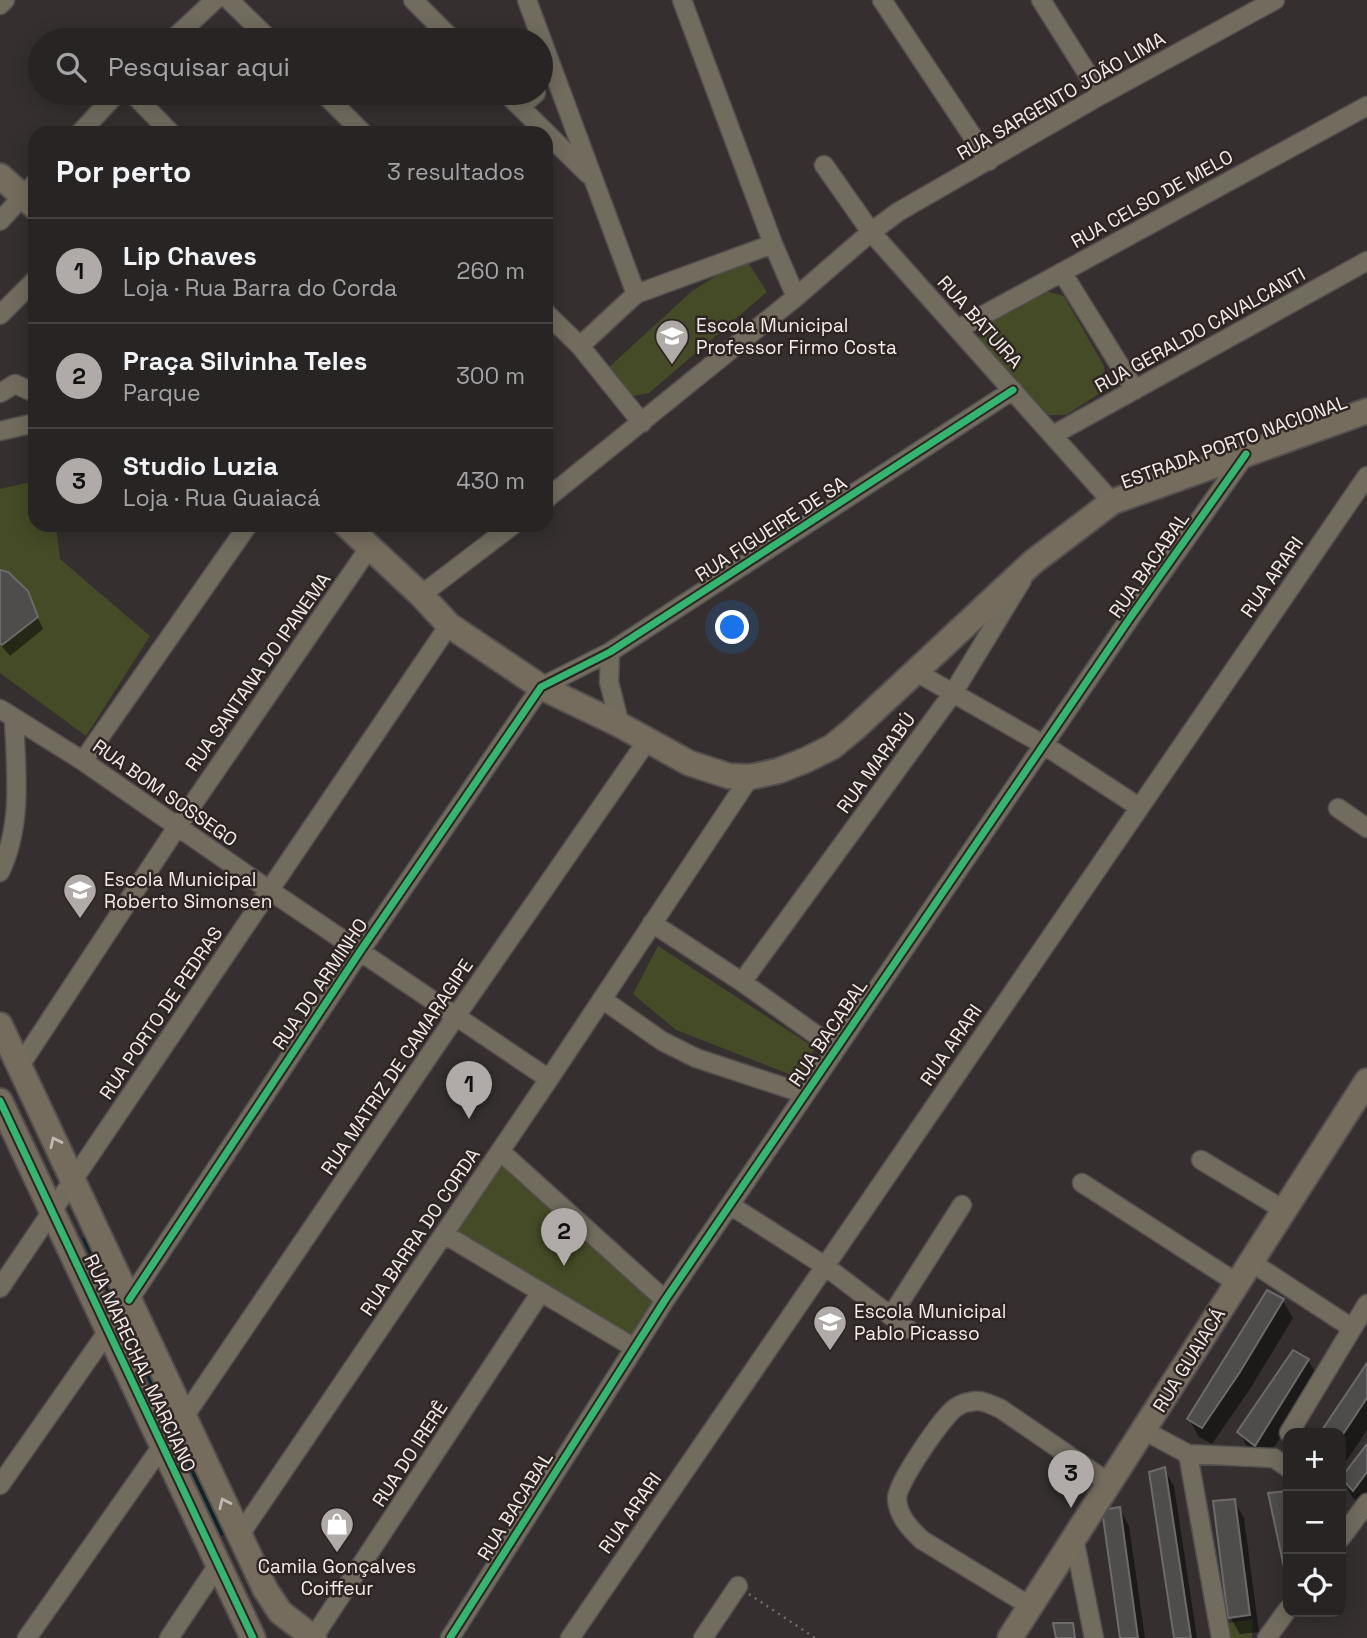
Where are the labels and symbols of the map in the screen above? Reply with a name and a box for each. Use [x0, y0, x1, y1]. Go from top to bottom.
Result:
street label: RUA SARGENTO JOÃO LIMA [952, 26, 1170, 166]
street label: RUA CELSO DE MELO [1067, 144, 1237, 254]
street label: RUA GERALDO CAVALCANTI [1090, 262, 1310, 398]
street label: RUA BATUIRA [932, 270, 1028, 374]
place label: Escola Municipal Professor Firmo Costa [696, 313, 897, 360]
school or university icon: Escola Municipal Professor Firmo Costa [653, 317, 691, 366]
street label: ESTRADA PORTO NACIONAL [1117, 389, 1351, 495]
street label: RUA FIGUEIRE DE SA [691, 471, 852, 587]
street label: RUA BACABAL [1103, 507, 1195, 623]
street label: RUA ARARI [1235, 532, 1309, 622]
street label: RUA SANTANA DO IPANEMA [180, 568, 336, 776]
your location [715, 610, 749, 644]
street label: RUA MARABÚ [831, 708, 921, 818]
street label: RUA BOM SOSSEGO [88, 734, 242, 852]
place label: Escola Municipal Roberto Simonsen [104, 867, 272, 914]
school or university icon: Escola Municipal Roberto Simonsen [61, 871, 99, 920]
street label: RUA DO ARMINHO [267, 913, 373, 1055]
street label: RUA PORTO DE PEDRAS [94, 922, 228, 1104]
street label: RUA MATRIZ DE CAMARAGIPE [315, 954, 479, 1180]
street label: RUA BACABAL [783, 975, 873, 1091]
street label: RUA ARARI [915, 999, 987, 1091]
pin: 1 [446, 1061, 492, 1119]
one-way arrow [49, 1137, 63, 1149]
street label: RUA BARRA DO CORDA [354, 1143, 486, 1321]
pin: 2 [541, 1208, 587, 1266]
street label: RUA MARECHAL MARCIANO [78, 1250, 202, 1476]
place label: Escola Municipal Pablo Picasso [854, 1299, 1006, 1346]
school or university icon: Escola Municipal Pablo Picasso [811, 1303, 849, 1352]
street label: RUA GUAIACÁ [1147, 1303, 1231, 1417]
street label: RUA DO IRERÊ [367, 1396, 453, 1512]
street label: RUA BACABAL [472, 1447, 558, 1565]
pin: 3 [1048, 1450, 1094, 1508]
street label: RUA ARARI [593, 1468, 667, 1558]
one-way arrow [218, 1498, 232, 1510]
shop icon: Camila Gonçalves Coiffeur [318, 1505, 356, 1554]
place label: Camila Gonçalves Coiffeur [258, 1554, 416, 1601]

